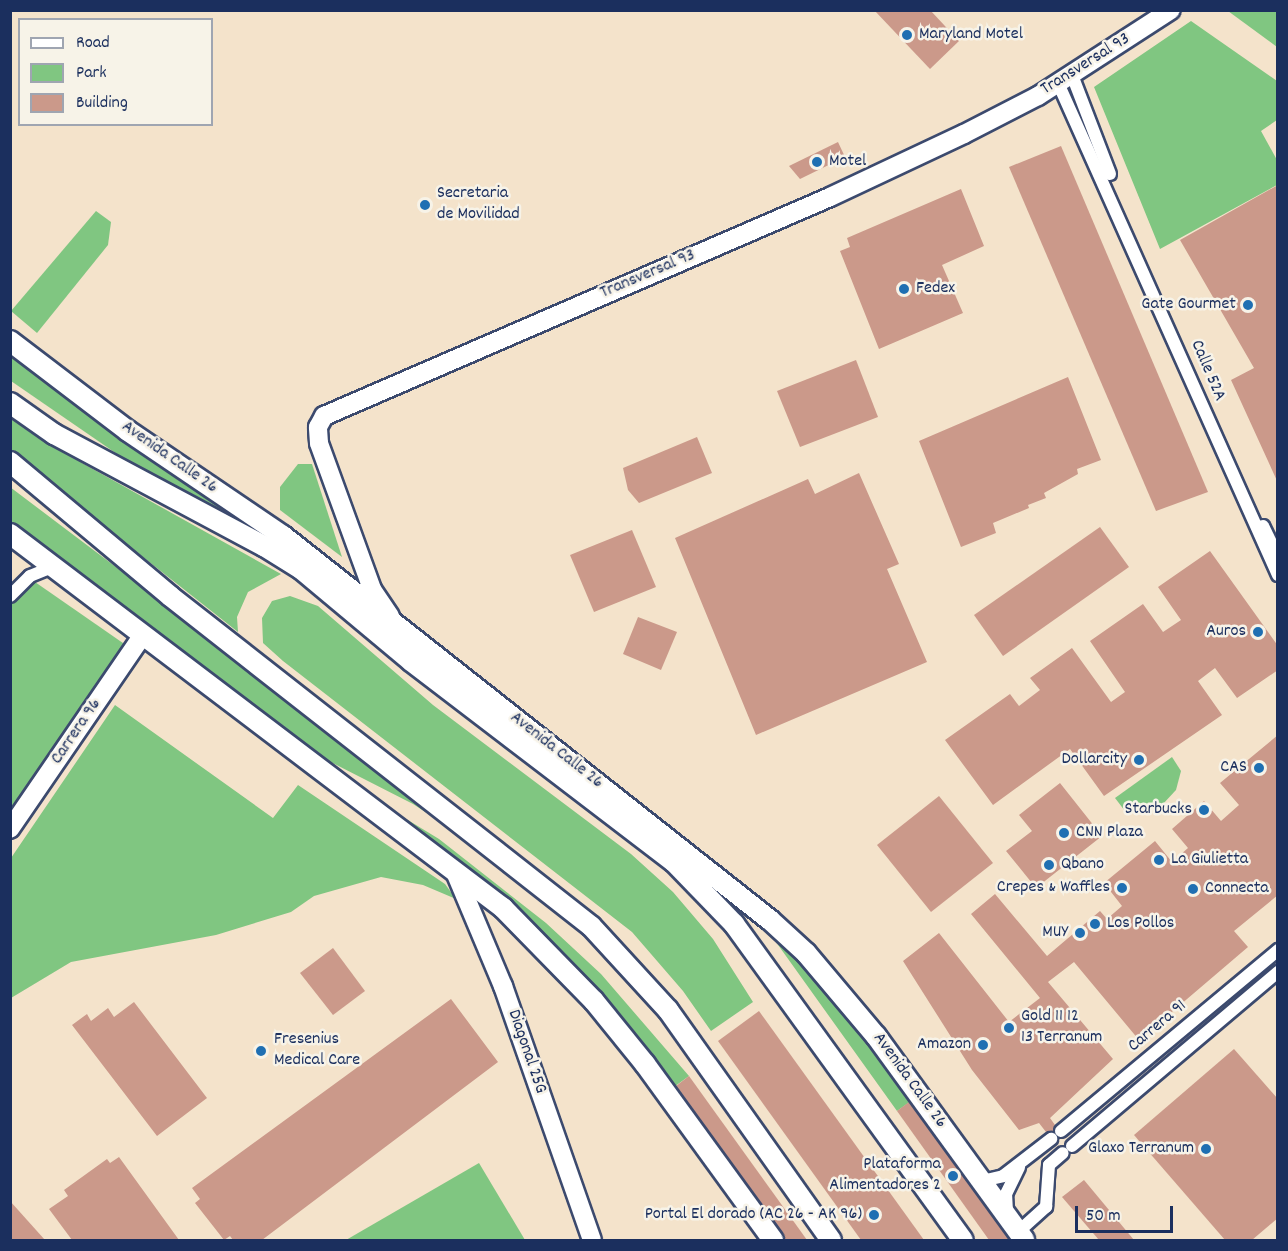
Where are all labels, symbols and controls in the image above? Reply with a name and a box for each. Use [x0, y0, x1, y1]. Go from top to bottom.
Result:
legend [18, 18, 213, 126]
place label: Maryland Motel [919, 24, 1023, 46]
marker: Maryland Motel [900, 28, 914, 42]
street label: Transversal 93 [1037, 29, 1135, 101]
text: Road [76, 31, 110, 56]
text: Park [76, 61, 107, 86]
text: Building [76, 91, 128, 116]
place label: Motel [829, 151, 866, 173]
marker: Motel [810, 155, 824, 169]
place label: Secretaria de Movilidad [437, 184, 520, 226]
marker: Secretaria de Movilidad [418, 198, 432, 212]
street label: Transversal 93 [597, 245, 699, 305]
place label: Fedex [916, 278, 955, 300]
marker: Fedex [897, 282, 911, 296]
place label: Gate Gourmet [1141, 294, 1236, 316]
marker: Gate Gourmet [1241, 298, 1255, 312]
street label: Calle 52A [1185, 337, 1229, 405]
street label: Avenida Calle 26 [117, 417, 221, 499]
place label: Auros [1206, 621, 1246, 643]
marker: Auros [1251, 625, 1265, 639]
street label: Carrera 96 [47, 695, 107, 769]
street label: Avenida Calle 26 [505, 708, 607, 794]
place label: Dollarcity [1062, 749, 1127, 771]
marker: Dollarcity [1132, 753, 1146, 767]
place label: CAS [1220, 757, 1247, 779]
marker: CAS [1252, 761, 1266, 775]
place label: Starbucks [1125, 799, 1192, 821]
marker: Starbucks [1197, 803, 1211, 817]
place label: CNN Plaza [1076, 822, 1143, 844]
marker: CNN Plaza [1057, 826, 1071, 840]
place label: La Giulietta [1171, 849, 1248, 871]
marker: La Giulietta [1152, 853, 1166, 867]
place label: Qbano [1061, 854, 1104, 876]
marker: Qbano [1042, 858, 1056, 872]
place label: Crepes & Waffles [997, 877, 1110, 899]
place label: Connecta [1205, 878, 1269, 900]
marker: Crepes & Waffles [1115, 881, 1129, 895]
marker: Connecta [1186, 882, 1200, 896]
place label: Los Pollos [1107, 913, 1174, 935]
marker: Los Pollos [1088, 917, 1102, 931]
place label: MUY [1042, 922, 1068, 944]
marker: MUY [1073, 926, 1087, 940]
street label: Carrera 91 [1124, 996, 1192, 1058]
street label: Diagonal 25G [502, 1007, 550, 1097]
place label: Gold 11 12 13 Terranum [1021, 1007, 1102, 1050]
marker: Gold 11 12 13 Terranum [1002, 1021, 1016, 1035]
street label: Avenida Calle 26 [867, 1029, 951, 1133]
place label: Fresenius Medical Care [274, 1030, 360, 1072]
place label: Amazon [917, 1034, 971, 1056]
marker: Amazon [976, 1038, 990, 1052]
marker: Fresenius Medical Care [252, 1042, 270, 1060]
place label: Glaxo Terranum [1088, 1138, 1194, 1160]
marker: Glaxo Terranum [1199, 1142, 1213, 1156]
place label: Plataforma Alimentadores 2 [829, 1155, 941, 1198]
marker: Plataforma Alimentadores 2 [946, 1169, 960, 1183]
scale bar [1078, 1194, 1176, 1232]
place label: Portal El dorado (AC 26 - AK 96) [645, 1204, 862, 1226]
text: 50 m [1086, 1204, 1121, 1229]
marker: Portal El dorado (AC 26 - AK 96) [867, 1208, 881, 1222]

